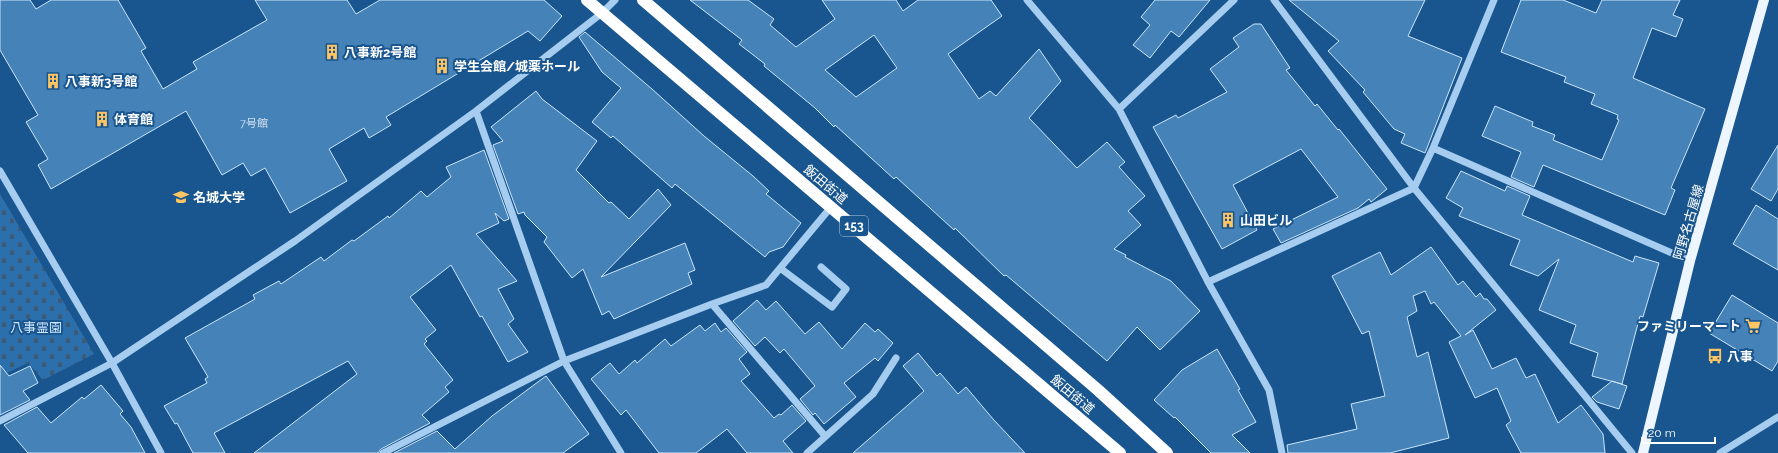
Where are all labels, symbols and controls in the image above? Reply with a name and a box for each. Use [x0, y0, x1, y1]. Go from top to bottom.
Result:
building icon: 八事新2号館 [323, 43, 341, 61]
place label: 八事新2号館 [344, 45, 416, 60]
building icon: 学生会館/城薬ホール [433, 57, 451, 75]
place label: 学生会館/城薬ホール [454, 59, 580, 74]
building icon: 八事新3号館 [44, 72, 62, 90]
place label: 八事新3号館 [65, 74, 137, 89]
building icon: 体育館 [93, 110, 111, 128]
place label: 体育館 [114, 112, 153, 127]
house number: 7号館 [240, 117, 268, 130]
street label: 飯田街道 [801, 162, 850, 207]
street label: 阿野名古屋線 [1671, 183, 1706, 262]
school or university icon: 名城大学 [172, 188, 190, 206]
place label: 名城大学 [193, 190, 245, 205]
building icon: 山田ビル [1219, 211, 1237, 229]
place label: 山田ビル [1240, 213, 1292, 228]
road number: 153 [840, 216, 868, 236]
supermarket icon: ファミリーマート [1744, 317, 1762, 335]
place label: ファミリーマート [1637, 319, 1741, 334]
park label: 八事霊園 [10, 320, 62, 335]
bus stop icon: 八事 [1706, 347, 1724, 365]
place label: 八事 [1727, 349, 1753, 364]
street label: 飯田街道 [1048, 372, 1097, 417]
scale bar [1642, 419, 1715, 445]
text: 20 m [1648, 426, 1676, 440]

